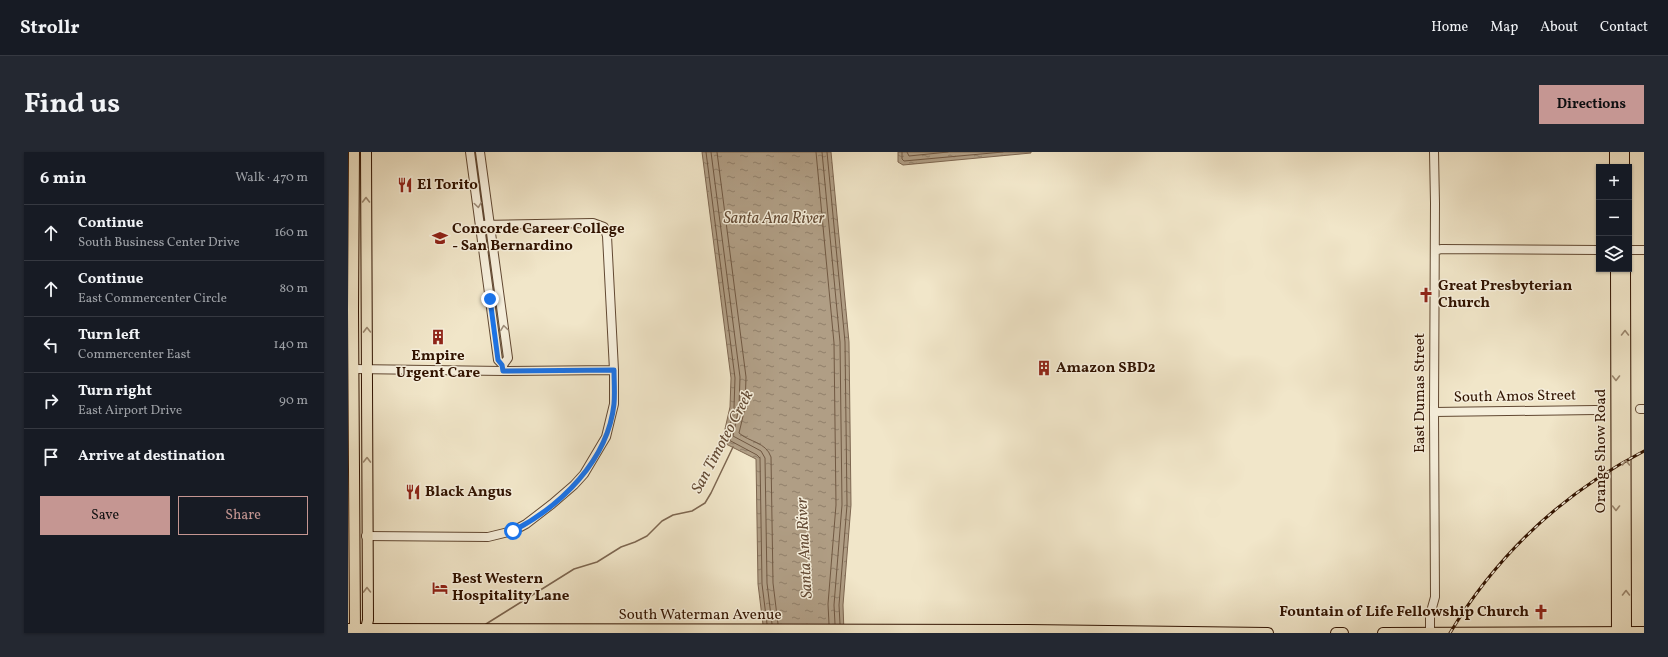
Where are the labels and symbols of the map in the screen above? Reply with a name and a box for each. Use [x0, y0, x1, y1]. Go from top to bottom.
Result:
place label: El Torito [417, 175, 478, 196]
restaurant icon: El Torito [396, 176, 414, 194]
one-way arrow [362, 197, 370, 203]
one-way arrow [473, 201, 482, 208]
water label: Santa Ana River [723, 208, 826, 230]
place label: Concorde Career College - San Bernardino [452, 219, 625, 257]
school or university icon: Concorde Career College - San Bernardino [431, 229, 449, 247]
place label: Great Presbyterian Church [1438, 276, 1572, 314]
church icon: Great Presbyterian Church [1417, 286, 1435, 304]
route end [481, 290, 499, 308]
one-way arrow [500, 325, 509, 331]
one-way arrow [363, 327, 371, 333]
building icon: Empire Urgent Care [429, 328, 447, 346]
one-way arrow [1621, 330, 1629, 336]
street label: East Dumas Street [1410, 333, 1431, 453]
place label: Empire Urgent Care [396, 346, 481, 384]
place label: Amazon SBD2 [1056, 358, 1156, 379]
building icon: Amazon SBD2 [1035, 359, 1053, 377]
one-way arrow [1612, 375, 1620, 381]
street label: South Amos Street [1454, 385, 1576, 409]
water label: San Timoteo Creek [687, 386, 760, 497]
street label: Orange Show Road [1591, 389, 1612, 513]
one-way arrow [363, 457, 371, 463]
one-way arrow [1622, 460, 1630, 466]
place label: Black Angus [425, 482, 512, 503]
restaurant icon: Black Angus [404, 483, 422, 501]
water label: Santa Ana River [791, 496, 819, 599]
one-way arrow [1612, 505, 1620, 511]
route start [504, 522, 522, 540]
place label: Best Western Hospitality Lane [452, 569, 570, 607]
hotel icon: Best Western Hospitality Lane [431, 579, 449, 597]
one-way arrow [363, 587, 372, 593]
one-way arrow [1622, 590, 1630, 596]
place label: Fountain of Life Fellowship Church [1279, 602, 1529, 623]
church icon: Fountain of Life Fellowship Church [1532, 603, 1550, 621]
street label: South Waterman Avenue [619, 605, 782, 626]

